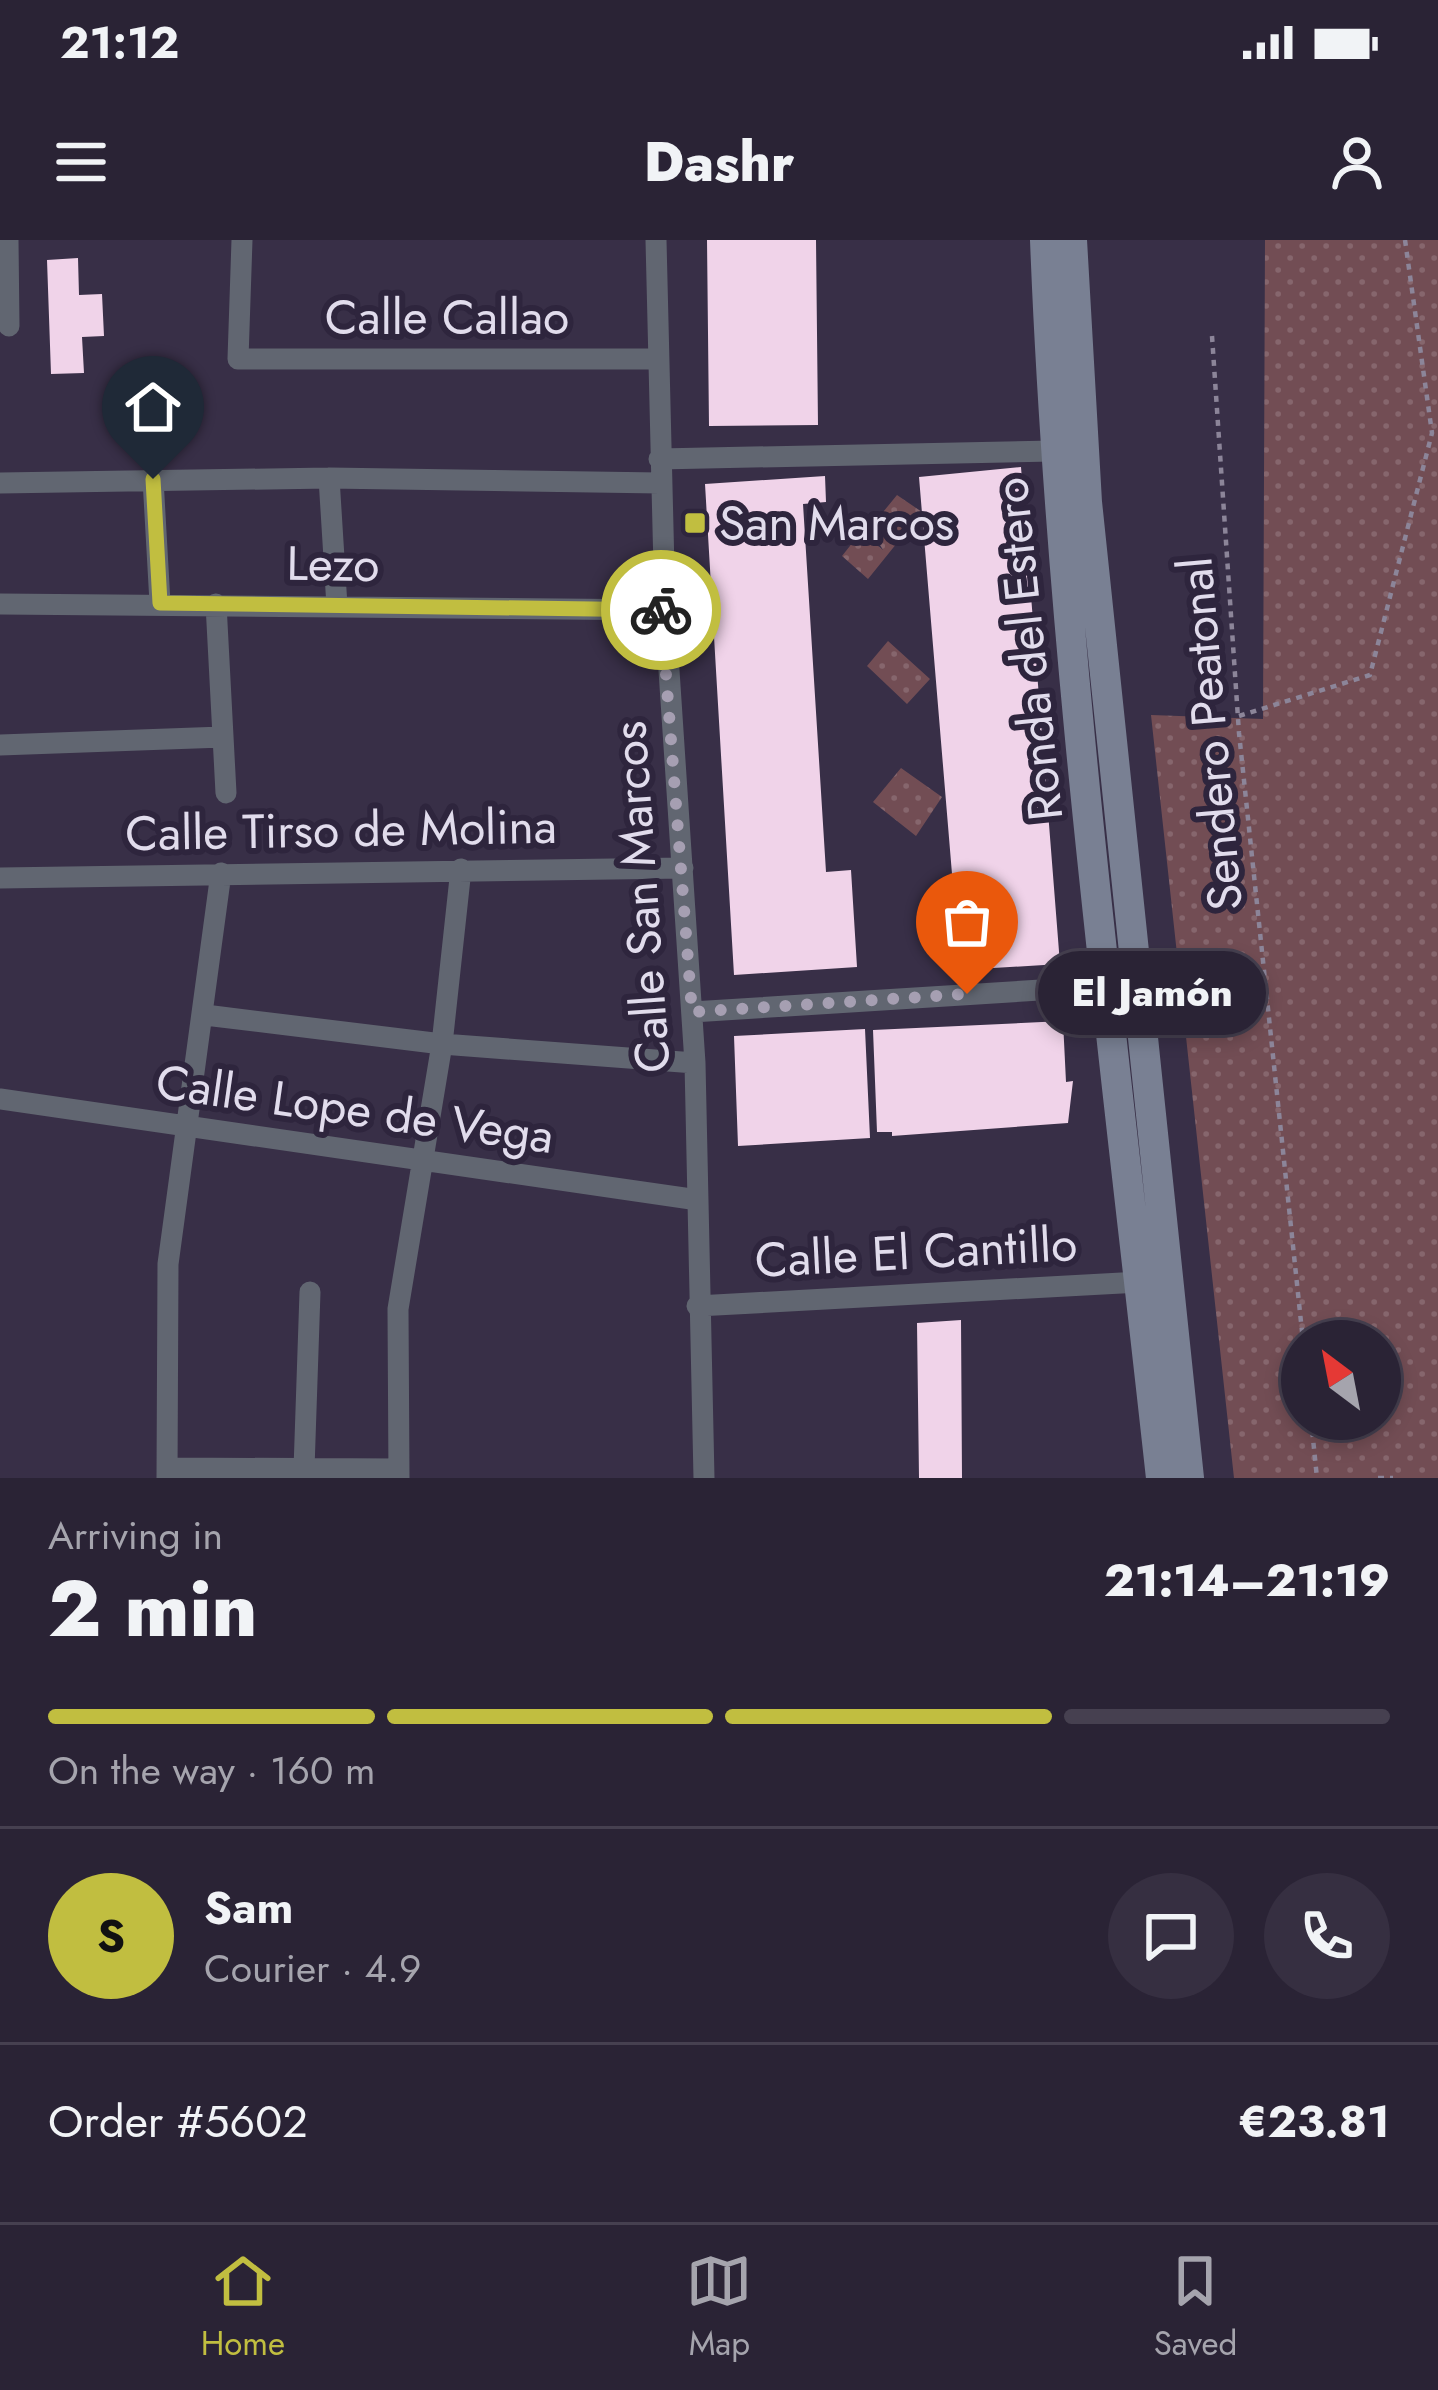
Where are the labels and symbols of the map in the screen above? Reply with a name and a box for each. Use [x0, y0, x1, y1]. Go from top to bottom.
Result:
street label: Calle Callao [325, 283, 569, 352]
pin [102, 356, 204, 479]
street label: Ronda del Estero [976, 474, 1080, 824]
place label: San Marcos [719, 489, 954, 558]
marker: San Marcos [682, 510, 708, 536]
street label: Lezo [286, 529, 380, 599]
courier [601, 550, 721, 670]
street label: Sendero Peatonal [1160, 554, 1260, 914]
street label: Calle San Marcos [594, 719, 688, 1075]
street label: Calle Tirso de Molina [125, 792, 557, 868]
pin [916, 871, 1018, 994]
callout: El Jamón [1039, 952, 1267, 1036]
street label: Calle Lope de Vega [152, 1047, 558, 1171]
street label: Calle El Cantillo [753, 1209, 1079, 1295]
north arrow [1281, 1320, 1401, 1440]

